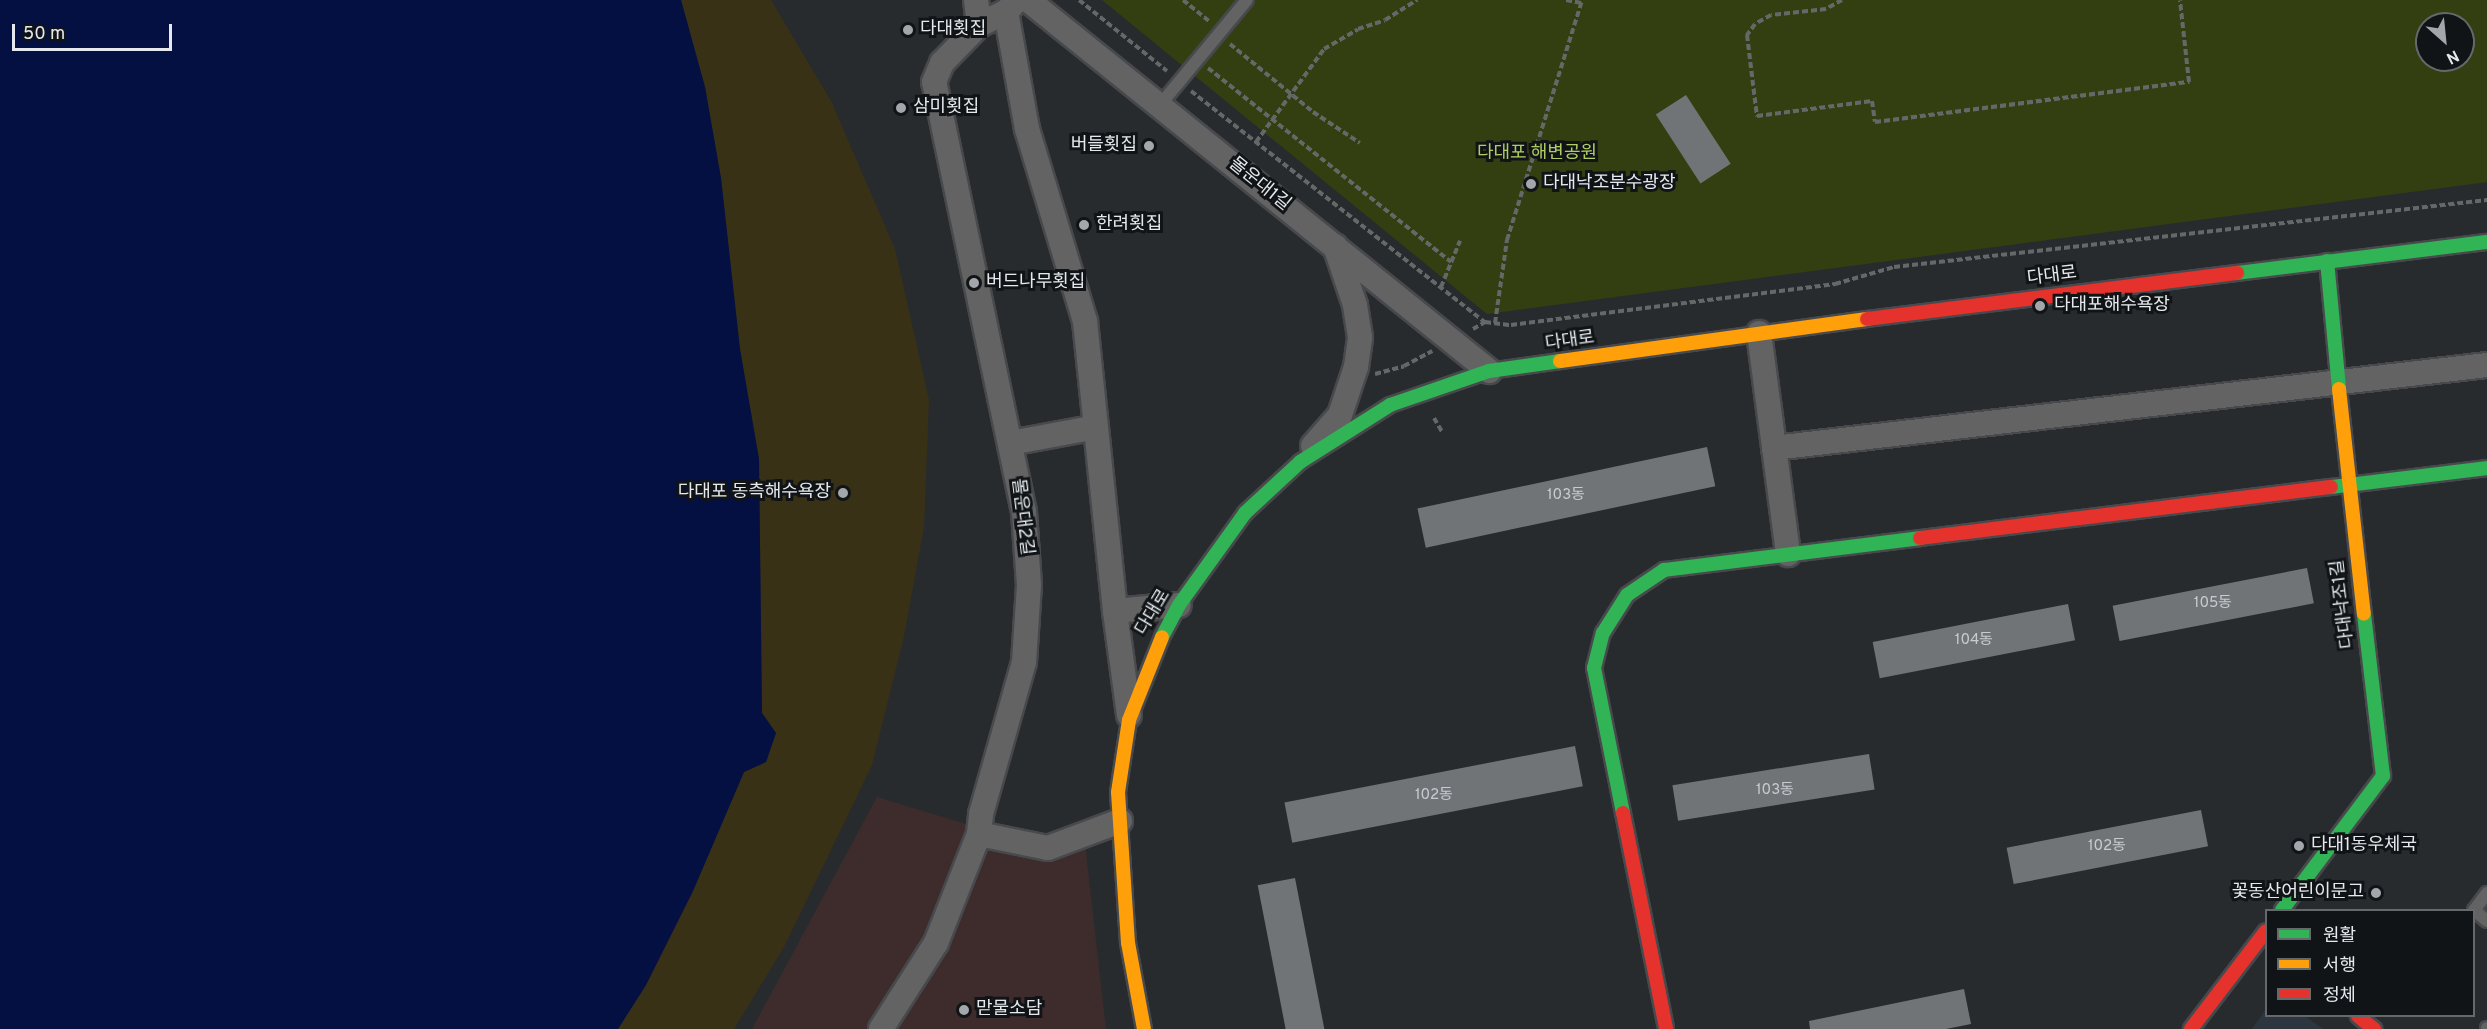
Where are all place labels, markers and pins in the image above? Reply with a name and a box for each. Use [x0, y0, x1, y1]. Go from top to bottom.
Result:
place label: 다대횟집 [920, 19, 986, 41]
marker: 다대횟집 [901, 23, 915, 37]
place label: 삼미횟집 [913, 97, 979, 119]
marker: 삼미횟집 [894, 101, 908, 115]
place label: 버들횟집 [1071, 135, 1137, 157]
marker: 버들횟집 [1142, 139, 1156, 153]
place label: 다대낙조분수광장 [1543, 173, 1675, 195]
marker: 다대낙조분수광장 [1524, 177, 1538, 191]
place label: 한려횟집 [1096, 214, 1162, 236]
marker: 한려횟집 [1077, 218, 1091, 232]
place label: 버드나무횟집 [986, 272, 1085, 294]
marker: 버드나무횟집 [967, 276, 981, 290]
place label: 다대포해수욕장 [2054, 295, 2170, 317]
marker: 다대포해수욕장 [2031, 297, 2049, 315]
place label: 다대포 동측해수욕장 [678, 482, 831, 504]
marker: 다대포 동측해수욕장 [836, 486, 850, 500]
place label: 다대1동우체국 [2311, 835, 2417, 857]
marker: 다대1동우체국 [2292, 839, 2306, 853]
place label: 꽃동산어린이문고 [2232, 882, 2364, 904]
marker: 꽃동산어린이문고 [2369, 886, 2383, 900]
place label: 맏물소담 [976, 999, 1042, 1021]
marker: 맏물소담 [957, 1003, 971, 1017]

